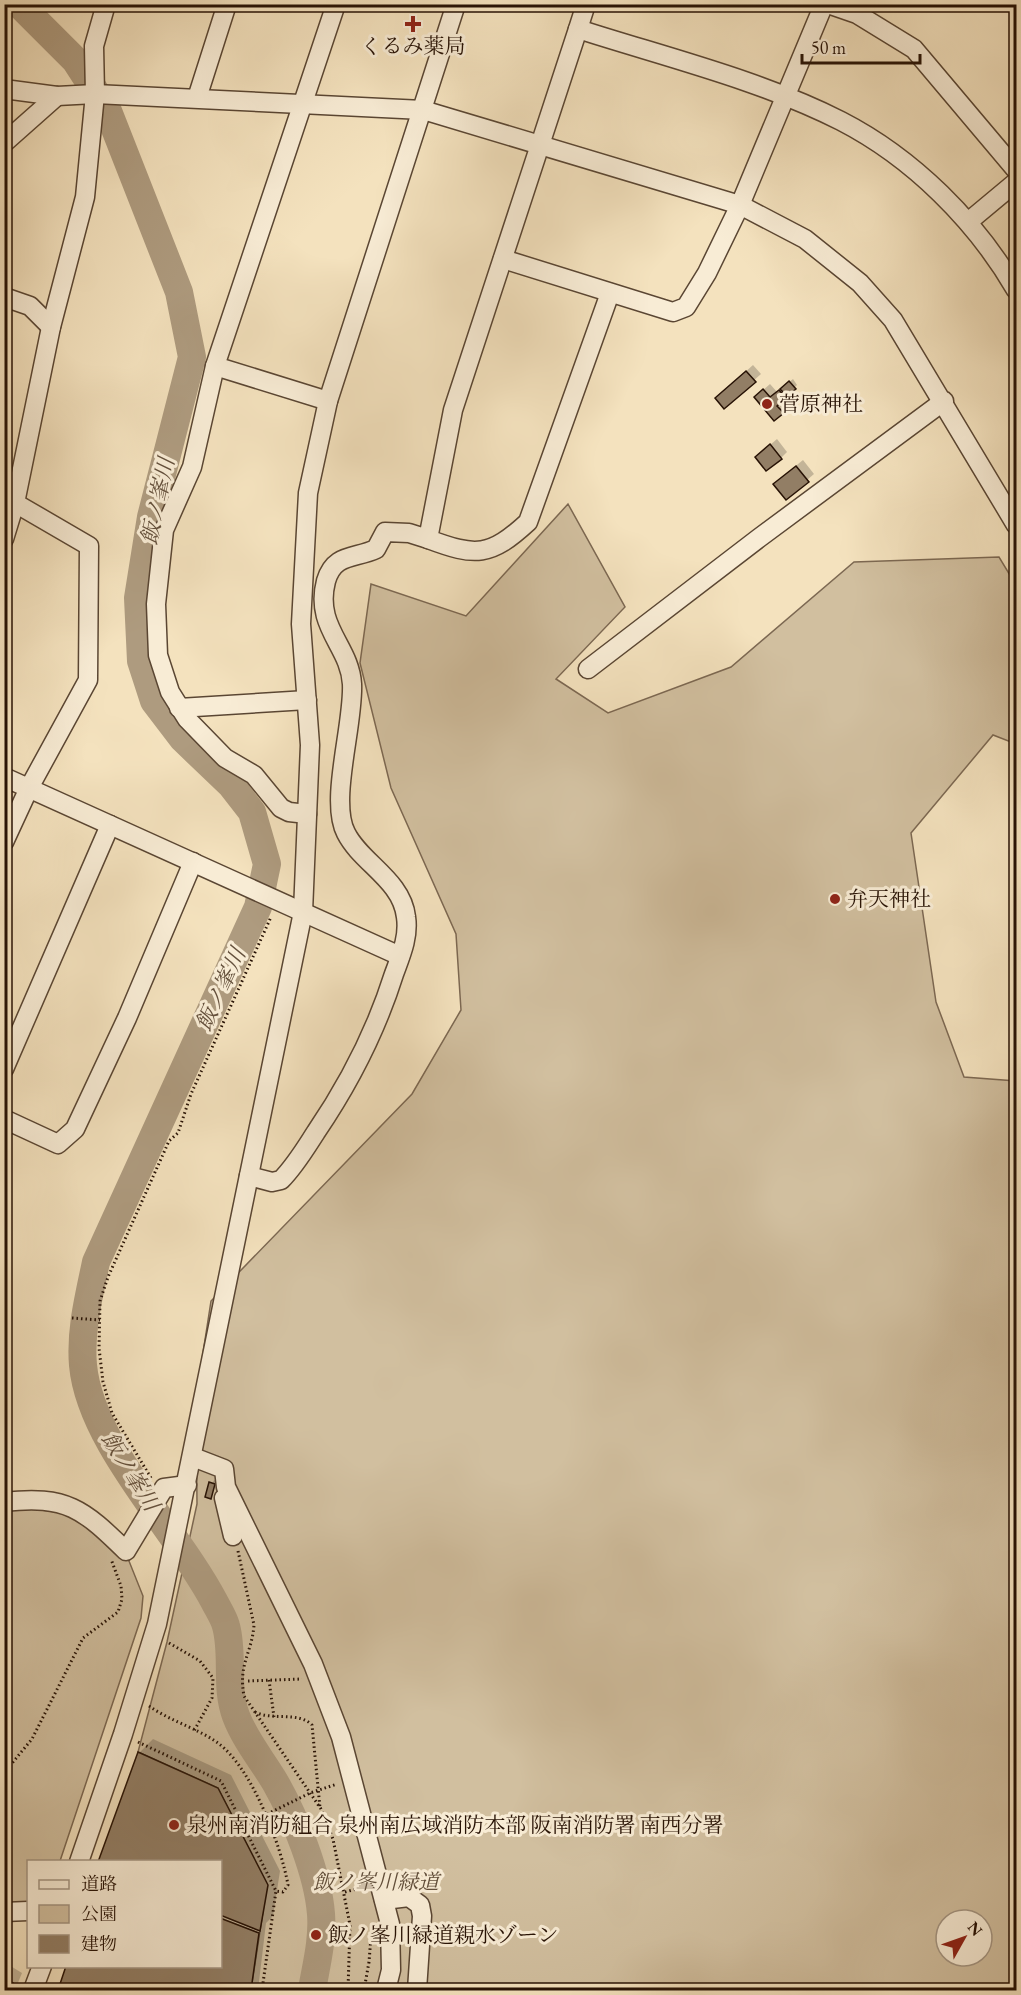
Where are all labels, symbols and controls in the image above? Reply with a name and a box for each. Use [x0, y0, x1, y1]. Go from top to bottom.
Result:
marker: くるみ薬局 [406, 17, 420, 31]
scale bar [802, 27, 920, 65]
place label: くるみ薬局 [361, 32, 466, 59]
text: 50 m [811, 36, 846, 59]
place label: 菅原神社 [779, 390, 863, 417]
marker: 菅原神社 [760, 397, 774, 411]
water label: 飯ノ峯川 [134, 453, 181, 547]
place label: 弁天神社 [847, 885, 931, 912]
marker: 弁天神社 [828, 892, 842, 906]
water label: 飯ノ峯川 [189, 941, 253, 1035]
water label: 飯ノ峯川 [95, 1426, 167, 1518]
place label: 泉州南消防組合 泉州南広域消防本部 阪南消防署 南西分署 [186, 1811, 724, 1838]
marker: 泉州南消防組合 泉州南広域消防本部 阪南消防署 南西分署 [167, 1818, 181, 1832]
legend [27, 1860, 222, 1968]
park label: 飯ノ峯川緑道 [313, 1868, 442, 1895]
text: 道路 [81, 1872, 117, 1895]
text: 公園 [81, 1902, 117, 1925]
north arrow [934, 1908, 994, 1968]
text: N [963, 1917, 987, 1940]
place label: 飯ノ峯川緑道親水ゾーン [328, 1921, 559, 1948]
marker: 飯ノ峯川緑道親水ゾーン [309, 1928, 323, 1942]
text: 建物 [81, 1932, 117, 1955]

